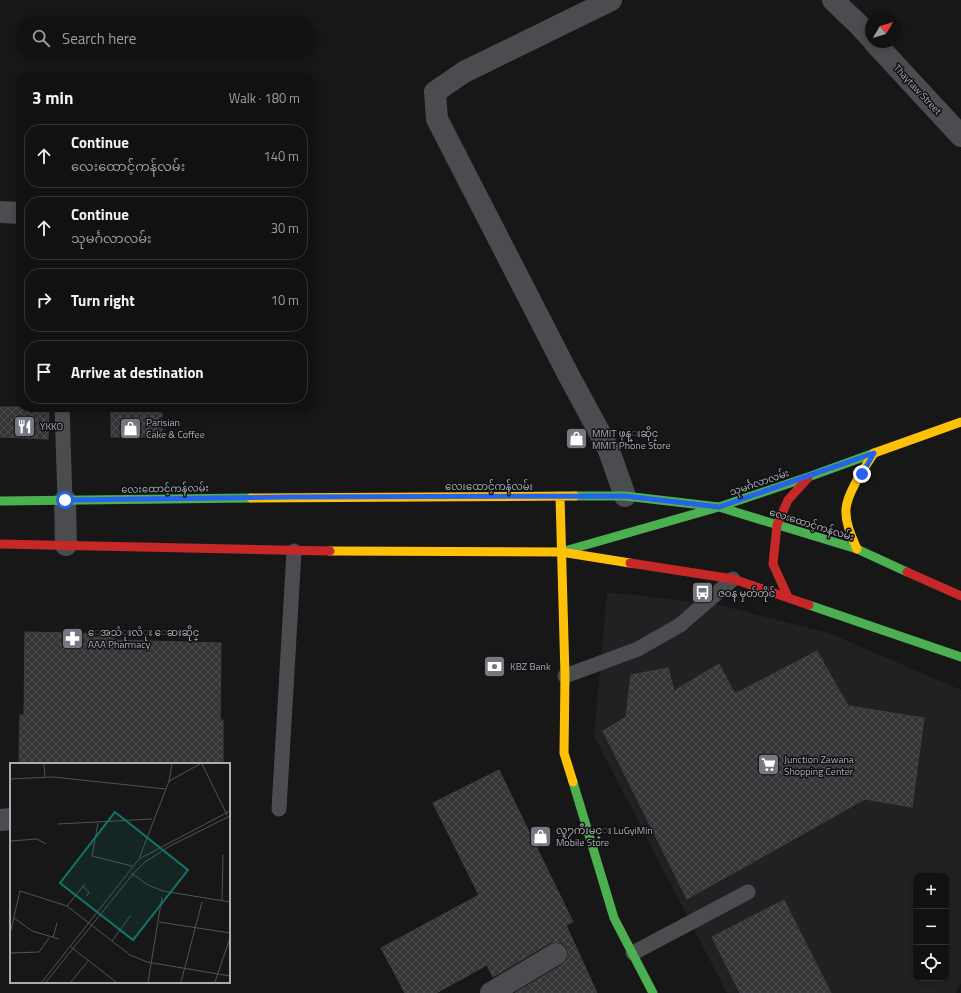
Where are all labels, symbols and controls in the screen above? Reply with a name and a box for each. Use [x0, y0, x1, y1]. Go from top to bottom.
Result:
north arrow [865, 12, 901, 48]
search box [16, 16, 316, 60]
icon: search [30, 27, 52, 49]
text: Search here [62, 27, 136, 50]
street label: Thaytaw Street [890, 61, 945, 118]
text: 3 min [32, 85, 73, 111]
text: Walk · 180 m [229, 88, 300, 108]
text: Continue [71, 131, 129, 154]
icon: ahead [33, 145, 55, 167]
text: 140 m [263, 146, 299, 166]
text: လေးထောင့်ကန်လမ်း [71, 156, 185, 176]
text: Continue [71, 203, 129, 226]
icon: ahead [33, 217, 55, 239]
text: 30 m [271, 218, 299, 238]
text: သုမင်္ဂလာလမ်း [71, 228, 152, 248]
icon: right [33, 289, 55, 311]
text: Turn right [71, 289, 135, 312]
text: 10 m [271, 290, 299, 310]
icon: arrive [33, 361, 55, 383]
text: Arrive at destination [71, 361, 204, 384]
restaurant icon: YKKO [11, 413, 37, 439]
shop icon: Parisian Cake & Coffee [118, 415, 144, 441]
place label: Parisian Cake & Coffee [146, 415, 205, 442]
place label: YKKO [40, 419, 64, 434]
shop icon: MMIT ဖုန္းဆိုင္ MMIT Phone Store [563, 426, 589, 452]
place label: MMIT ဖုန္းဆိုင္ MMIT Phone Store [592, 426, 670, 453]
street label: သုမင်္ဂလာလမ်း [727, 465, 791, 501]
route end [853, 465, 871, 483]
street label: လေးထောင့်ကန်လမ်း [445, 479, 533, 495]
street label: လေးထောင့်ကန်လမ်း [121, 480, 209, 498]
route start [56, 491, 74, 509]
street label: လေးထောင့်ကန်လမ်း [767, 504, 856, 545]
bus stop icon: ဇဝန မှတ်တိုင် [690, 580, 716, 606]
place label: ဇဝန မှတ်တိုင် [718, 586, 775, 602]
pharmacy icon: ေအသံုးလံုး ေဆးဆိုင္ AAA Pharmacy [59, 625, 85, 651]
place label: ေအသံုးလံုး ေဆးဆိုင္ AAA Pharmacy [88, 625, 199, 652]
bank icon: KBZ Bank [481, 653, 507, 679]
place label: KBZ Bank [510, 659, 551, 674]
supermarket icon: Junction Zawana Shopping Center [756, 752, 782, 778]
place label: Junction Zawana Shopping Center [784, 752, 854, 779]
inset map [10, 763, 230, 983]
shop icon: လူ႒ကီးမင္း LuGyiMin Mobile Store [528, 823, 554, 849]
place label: လူ႒ကီးမင္း LuGyiMin Mobile Store [556, 823, 653, 850]
map controls [913, 873, 949, 981]
button: + [913, 873, 949, 909]
button: − [913, 909, 949, 945]
button: locate [913, 945, 949, 981]

